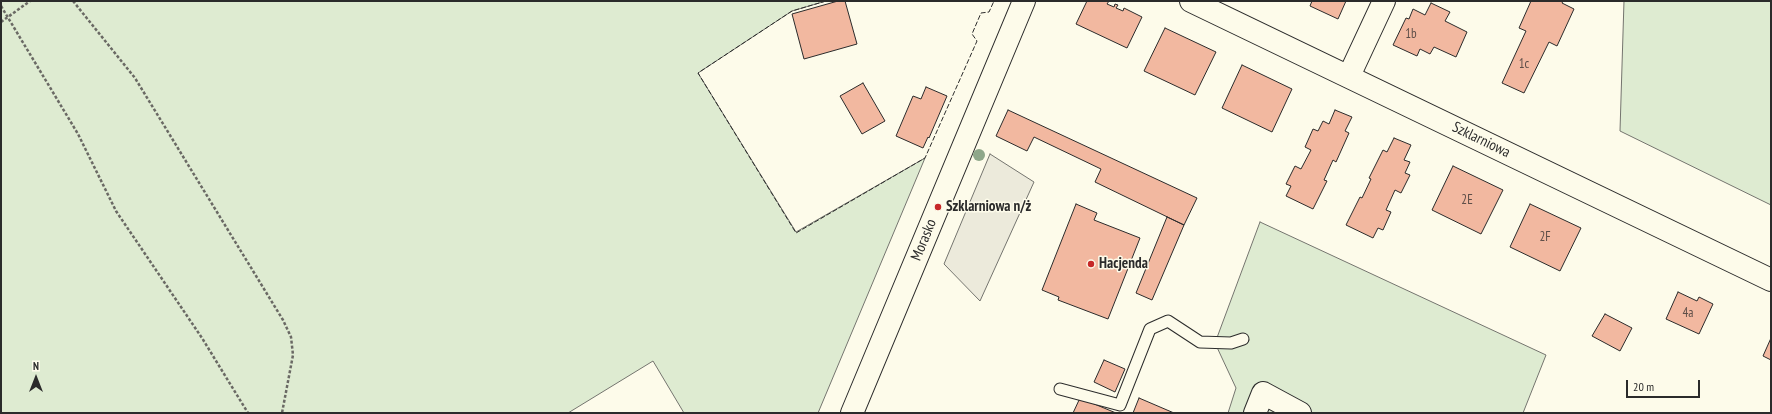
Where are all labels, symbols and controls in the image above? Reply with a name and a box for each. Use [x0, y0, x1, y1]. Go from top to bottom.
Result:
house number: 1b [1405, 26, 1417, 42]
house number: 1c [1519, 56, 1529, 72]
street label: Szklarniowa [1449, 118, 1513, 162]
house number: 2E [1461, 192, 1473, 208]
place label: Szklarniowa n/ż [946, 198, 1031, 216]
marker: Szklarniowa n/ż [933, 202, 943, 212]
street label: Morasko [908, 217, 940, 263]
house number: 2F [1539, 229, 1551, 245]
place label: Hacjenda [1099, 255, 1148, 273]
marker: Hacjenda [1086, 259, 1096, 269]
house number: 4a [1682, 305, 1694, 321]
north arrow [16, 358, 56, 398]
text: N [33, 359, 39, 373]
scale bar [1628, 372, 1702, 398]
text: 20 m [1633, 379, 1654, 394]

